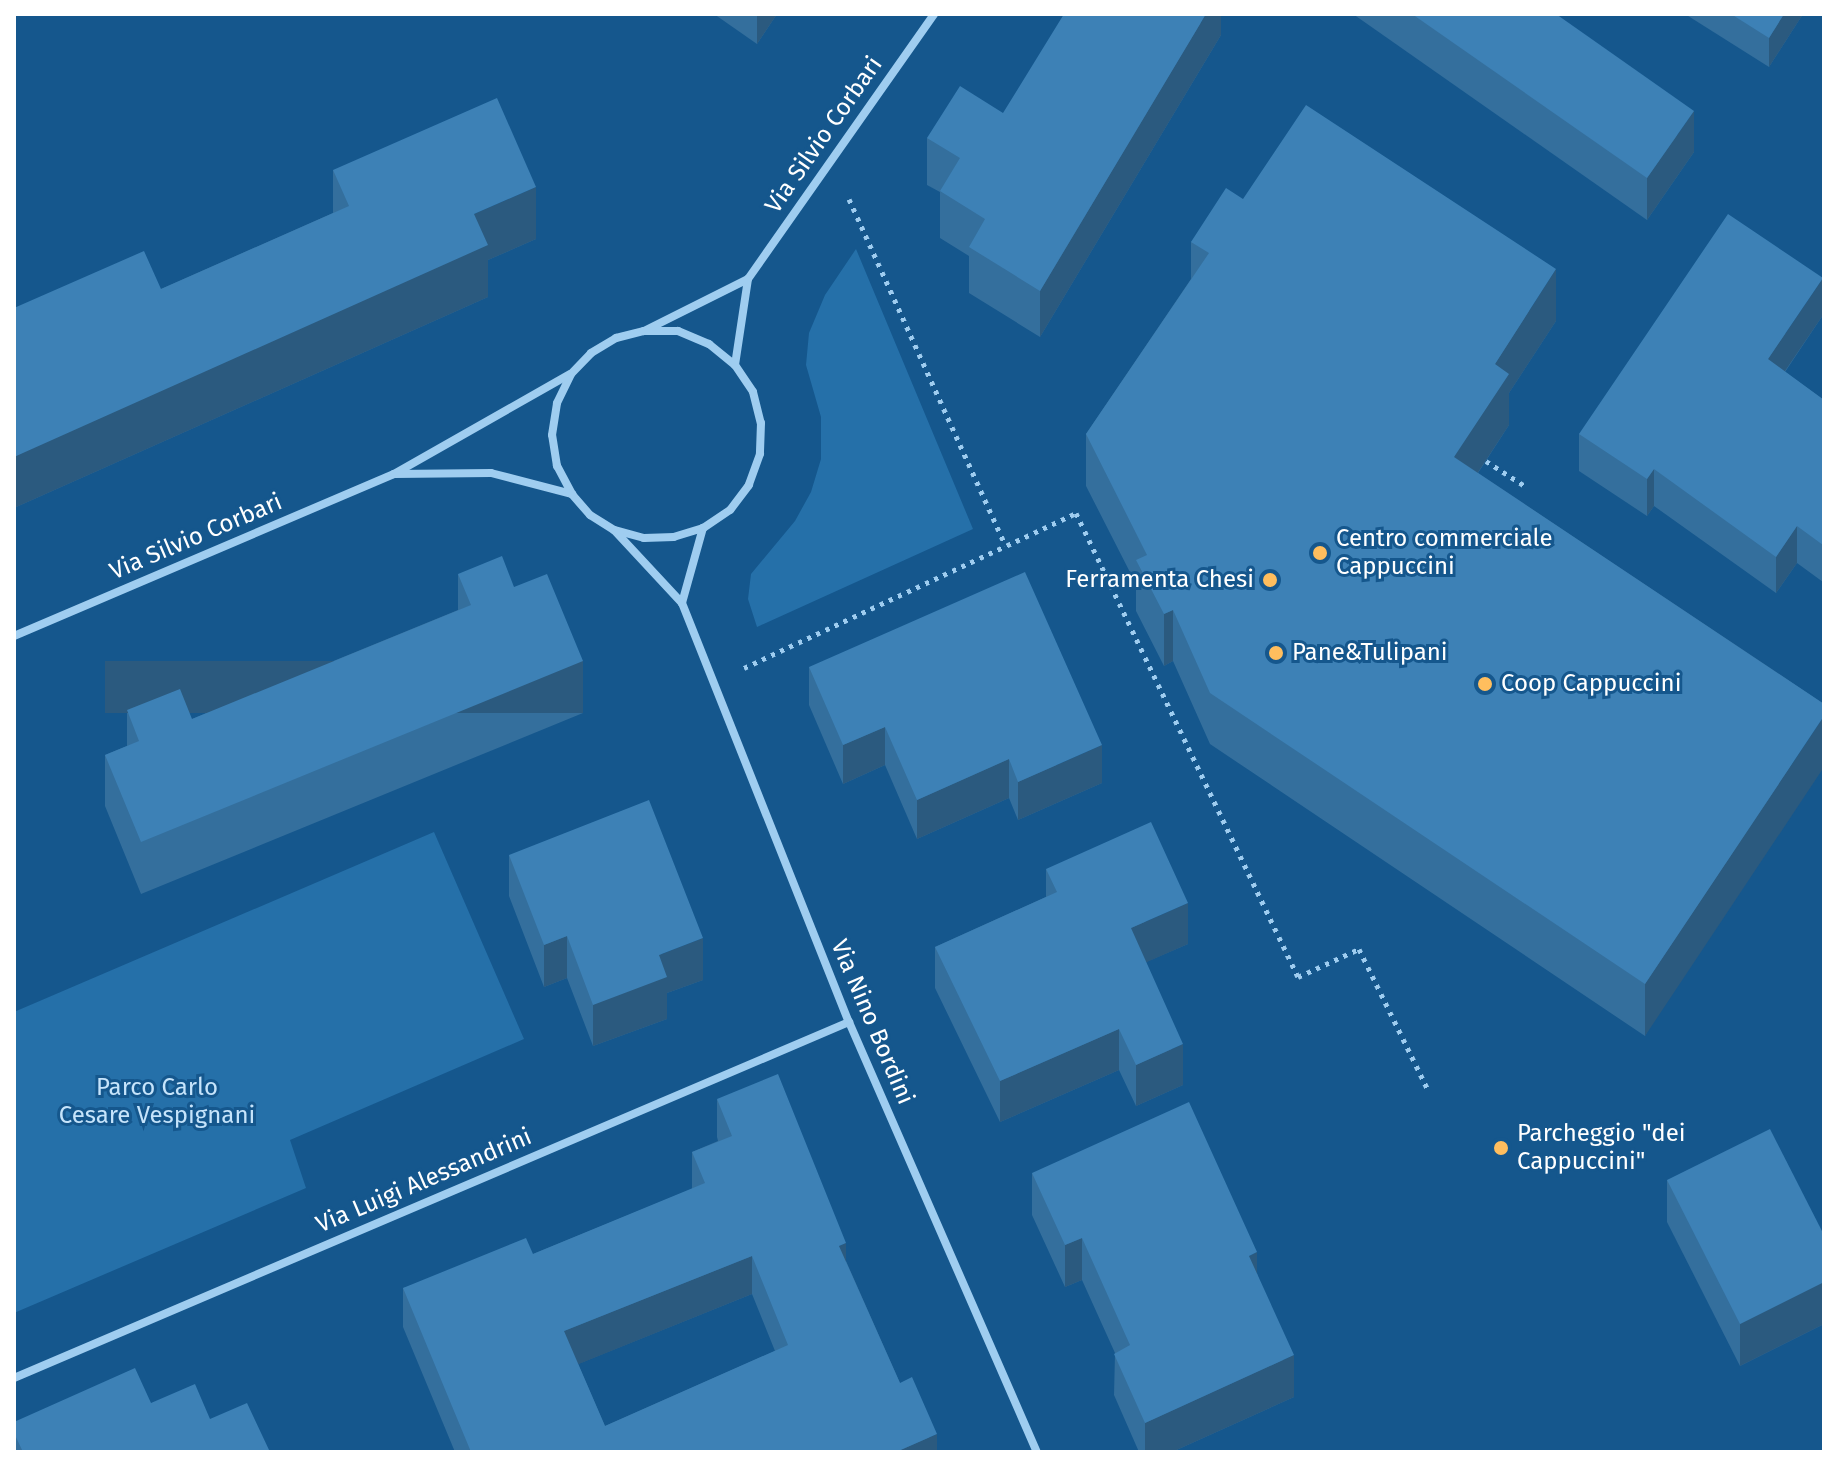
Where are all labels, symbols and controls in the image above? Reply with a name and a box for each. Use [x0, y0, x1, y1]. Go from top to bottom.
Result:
street label: Via Silvio Corbari [759, 51, 889, 219]
street label: Via Silvio Corbari [105, 488, 287, 586]
place label: Centro commerciale Cappuccini [1336, 525, 1553, 581]
marker: Centro commerciale Cappuccini [1311, 544, 1329, 562]
place label: Ferramenta Chesi [1065, 566, 1254, 594]
marker: Ferramenta Chesi [1261, 571, 1279, 589]
place label: Pane&Tulipani [1292, 639, 1448, 667]
marker: Pane&Tulipani [1267, 644, 1285, 662]
place label: Coop Cappuccini [1501, 670, 1681, 698]
marker: Coop Cappuccini [1476, 675, 1494, 693]
street label: Via Nino Bordini [824, 935, 920, 1109]
park label: Parco Carlo Cesare Vespignani [59, 1074, 255, 1130]
place label: Parcheggio "dei Cappuccini" [1517, 1120, 1685, 1176]
street label: Via Luigi Alessandrini [312, 1123, 536, 1239]
marker: Parcheggio "dei Cappuccini" [1492, 1139, 1510, 1157]

